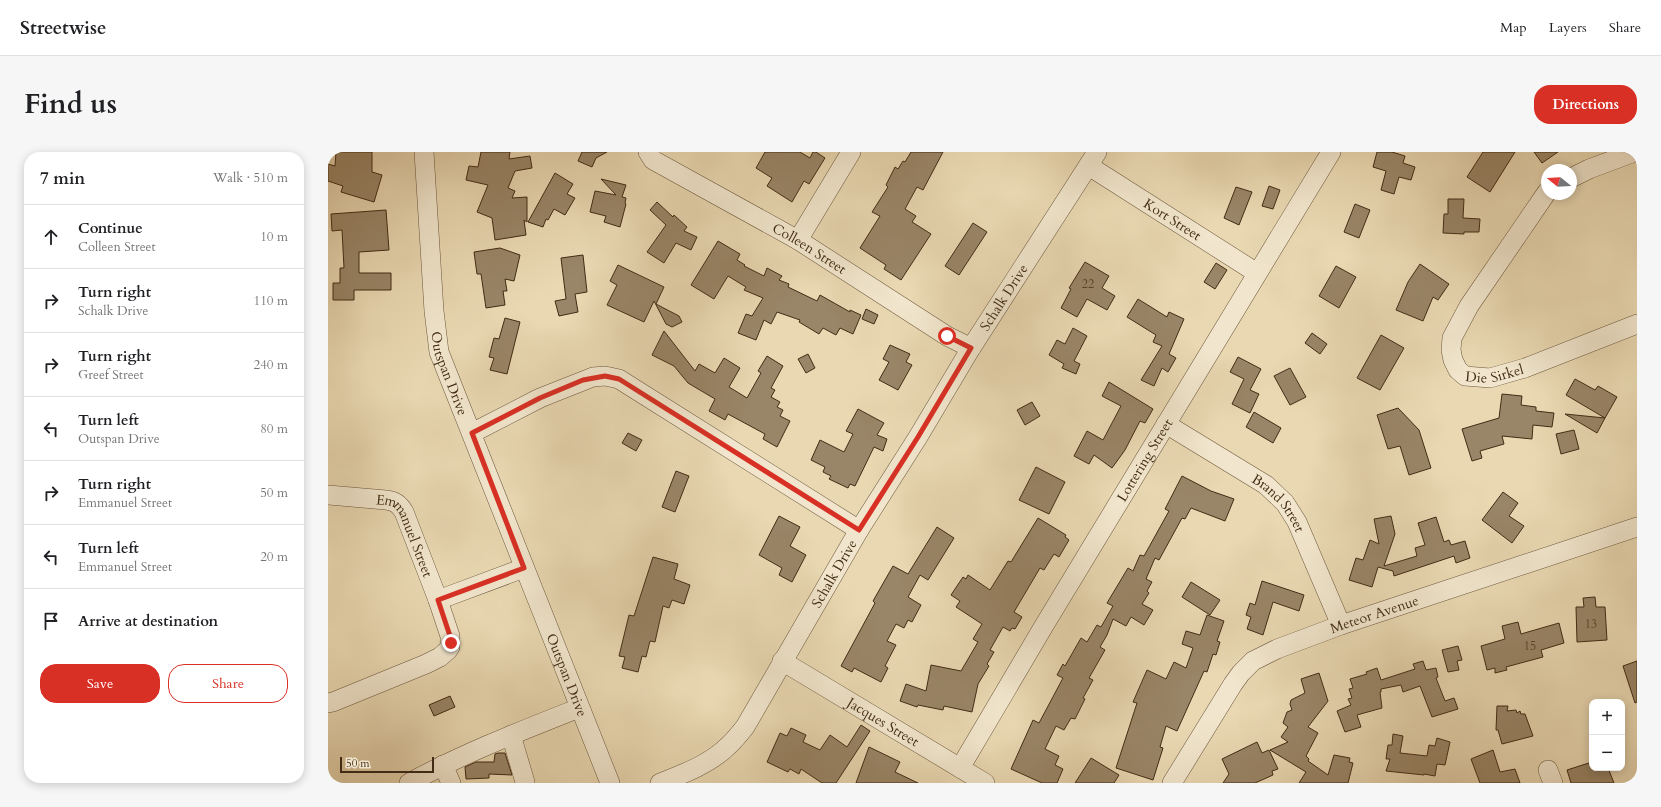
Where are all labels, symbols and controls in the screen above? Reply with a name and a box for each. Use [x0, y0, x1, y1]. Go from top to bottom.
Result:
text: Streetwise [20, 15, 107, 41]
text: Map [1500, 18, 1527, 37]
text: Layers [1549, 18, 1587, 37]
text: Share [1609, 18, 1641, 37]
text: Find us [24, 85, 117, 123]
button: Directions [1534, 85, 1637, 124]
north arrow [1541, 164, 1577, 200]
text: 7 min [40, 167, 85, 190]
text: Walk · 510 m [213, 169, 288, 187]
street label: Kort Street [1140, 194, 1205, 245]
text: Continue [78, 218, 143, 238]
street label: Colleen Street [769, 219, 850, 279]
icon: ahead [40, 226, 62, 248]
text: 10 m [260, 228, 288, 246]
text: Colleen Street [78, 238, 156, 256]
street label: Schalk Drive [975, 261, 1032, 335]
house number: 22 [1082, 276, 1094, 292]
text: Turn right [78, 282, 151, 302]
icon: right [40, 290, 62, 312]
text: 110 m [254, 292, 288, 310]
text: Schalk Drive [78, 302, 148, 320]
route start [938, 327, 956, 345]
street label: Outspan Drive [427, 330, 472, 418]
text: Turn right [78, 346, 151, 366]
icon: right [40, 354, 62, 376]
text: 240 m [254, 356, 288, 374]
street label: Die Sirkel [1465, 360, 1526, 388]
text: Greef Street [78, 366, 144, 384]
text: Turn left [78, 410, 139, 430]
street label: Lottering Street [1112, 415, 1178, 505]
icon: left [40, 418, 62, 440]
text: 80 m [260, 420, 288, 438]
text: Outspan Drive [78, 430, 160, 448]
street label: Brand Street [1248, 470, 1309, 536]
text: Turn right [78, 474, 151, 494]
icon: right [40, 482, 62, 504]
text: 50 m [260, 484, 288, 502]
street label: Emmanuel Street [375, 490, 437, 580]
text: Emmanuel Street [78, 494, 172, 512]
street label: Schalk Drive [807, 536, 862, 611]
text: Turn left [78, 538, 139, 558]
icon: left [40, 546, 62, 568]
text: 20 m [260, 548, 288, 566]
text: Emmanuel Street [78, 558, 172, 576]
street label: Meteor Avenue [1327, 591, 1421, 638]
icon: arrive [40, 610, 62, 632]
text: Arrive at destination [78, 611, 218, 631]
house number: 13 [1585, 616, 1597, 632]
street label: Outspan Drive [542, 631, 592, 720]
route end [442, 634, 460, 652]
house number: 15 [1524, 638, 1536, 654]
button: Save [40, 664, 160, 703]
button: Share [168, 664, 288, 703]
street label: Jacques Street [842, 692, 923, 751]
map controls [1589, 699, 1625, 771]
button: + [1589, 699, 1625, 735]
button: − [1589, 735, 1625, 771]
scale bar [340, 755, 434, 774]
text: 50 m [346, 756, 370, 771]

